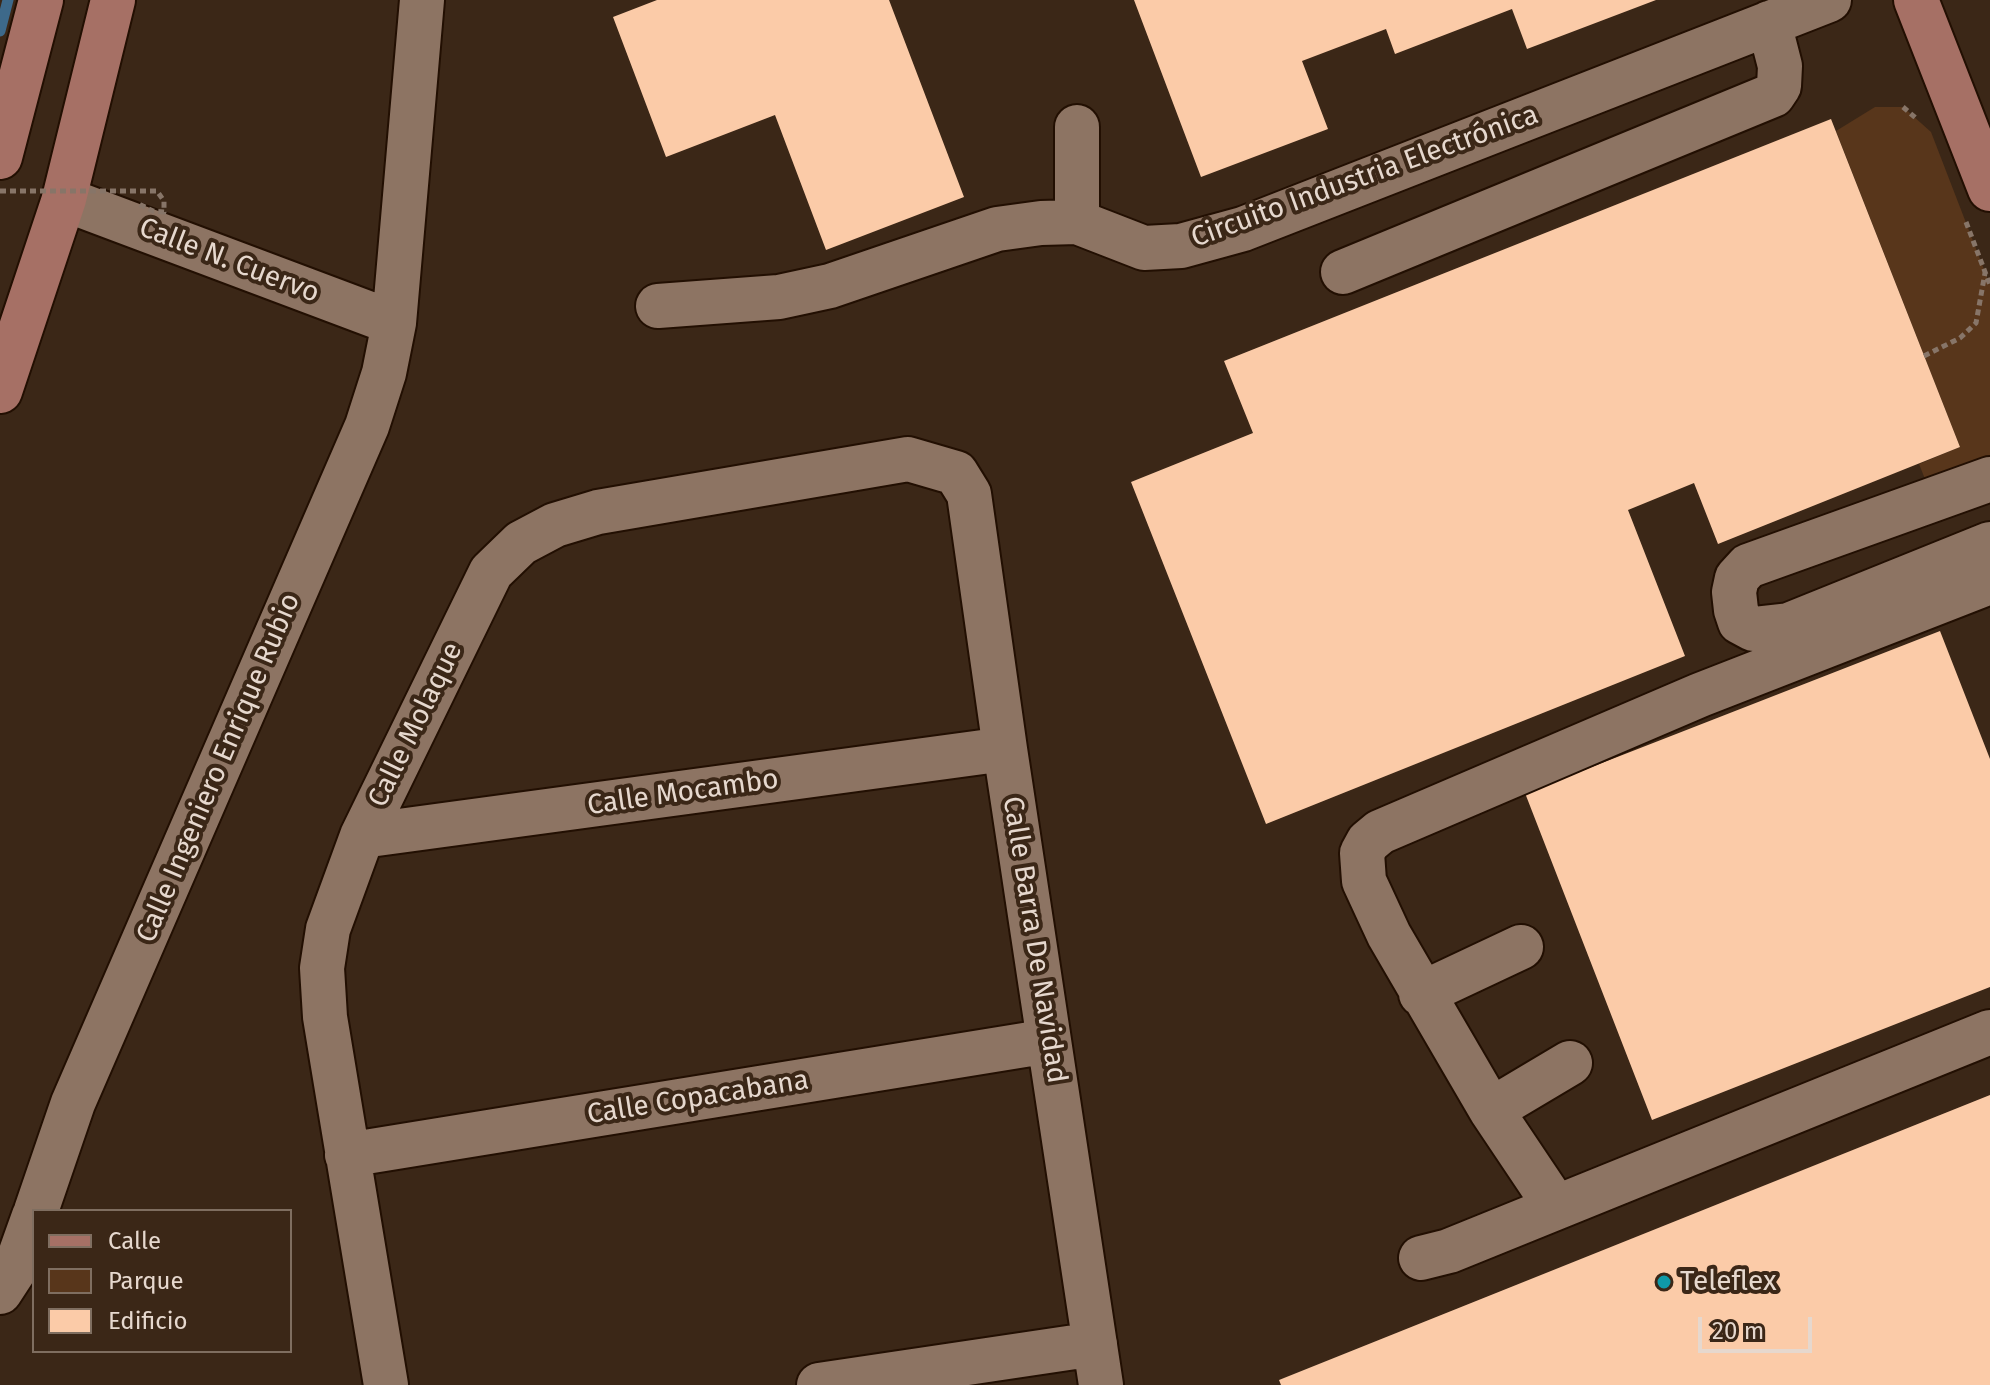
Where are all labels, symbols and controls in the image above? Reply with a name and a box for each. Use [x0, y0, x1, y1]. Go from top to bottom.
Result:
street label: Circuito Industria Electrónica [1187, 98, 1543, 256]
street label: Calle N. Cuervo [134, 211, 324, 311]
street label: Calle Ingeniero Enrique Rubio [130, 588, 308, 948]
street label: Calle Molaque [362, 637, 470, 813]
street label: Calle Mocambo [585, 763, 781, 823]
street label: Calle Barra De Navidad [995, 794, 1073, 1086]
street label: Calle Copacabana [585, 1064, 811, 1132]
legend [32, 1209, 292, 1353]
text: Calle [108, 1227, 161, 1255]
place label: Teleflex [1680, 1265, 1777, 1299]
text: Parque [108, 1267, 184, 1295]
marker: Teleflex [1655, 1273, 1673, 1291]
scale bar [1702, 1301, 1816, 1351]
text: Edificio [108, 1307, 188, 1335]
text: 20 m [1712, 1317, 1764, 1345]

